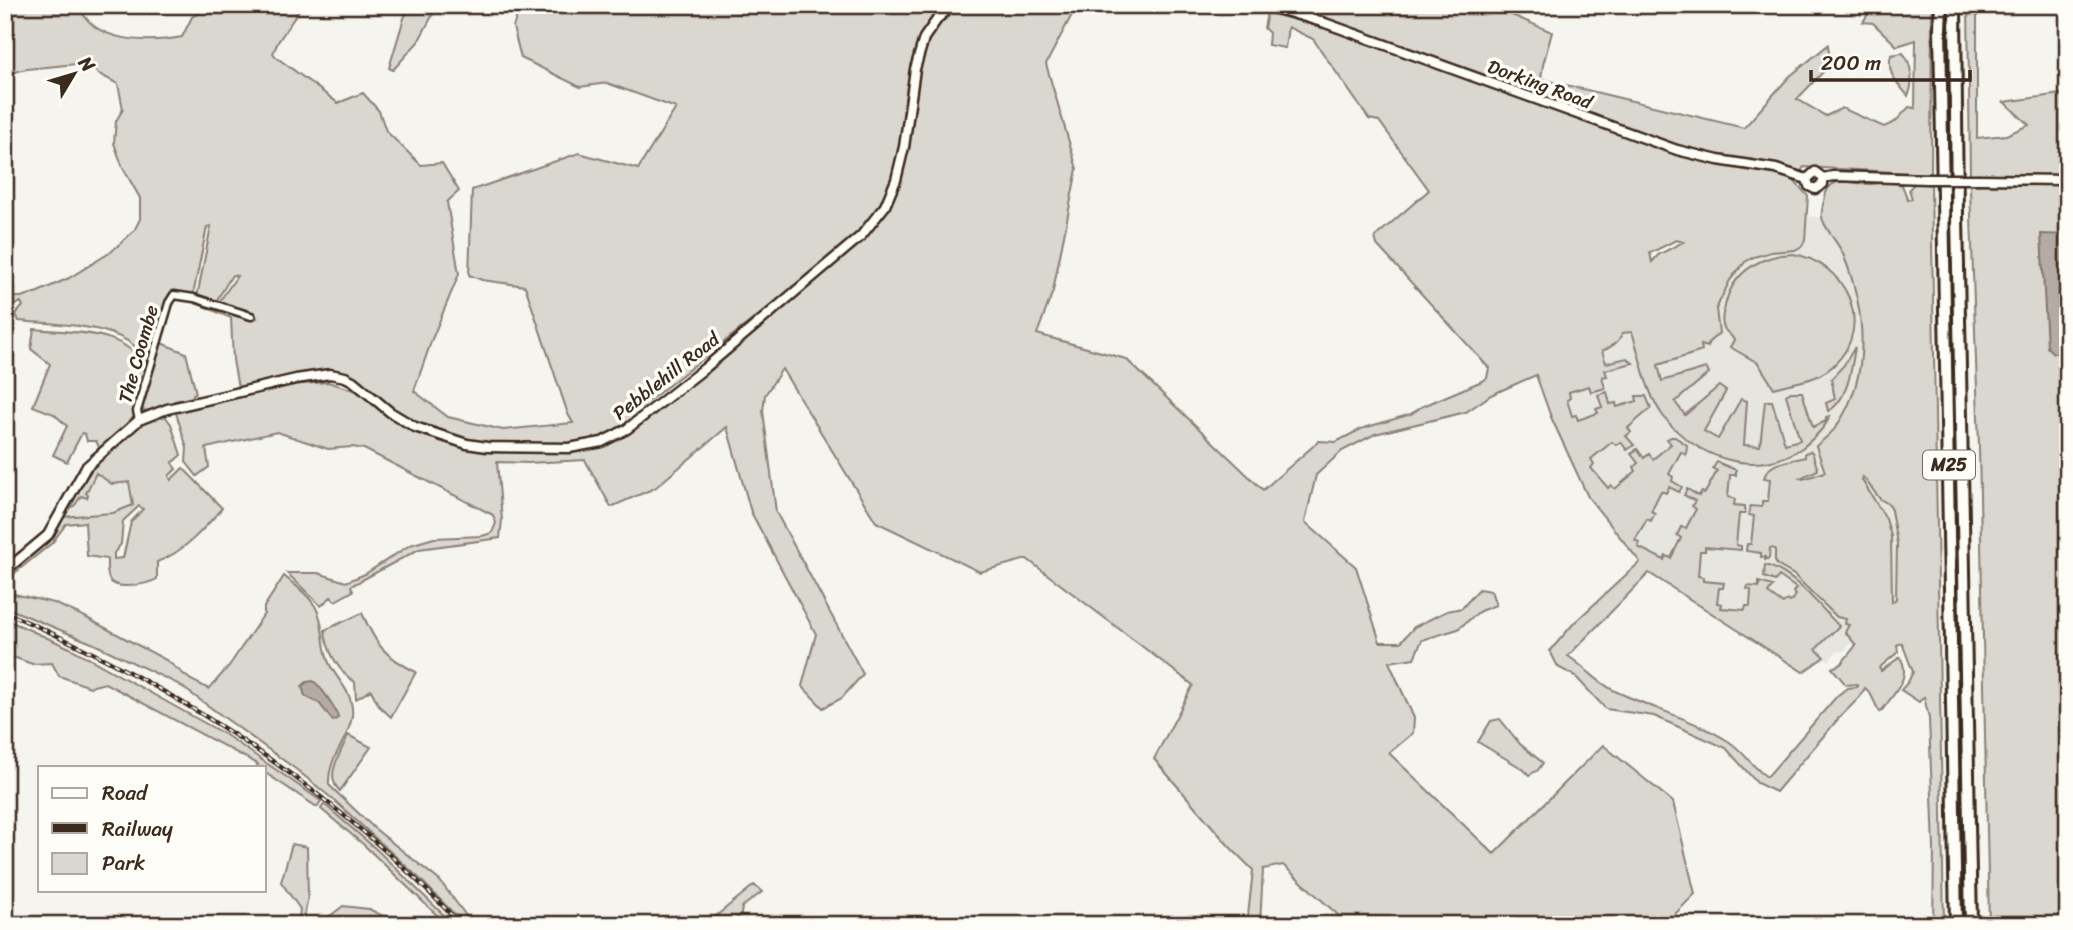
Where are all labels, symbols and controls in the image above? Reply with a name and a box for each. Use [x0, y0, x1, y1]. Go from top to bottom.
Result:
north arrow [38, 38, 108, 108]
scale bar [1811, 38, 1970, 82]
text: 200 m [1821, 44, 1881, 82]
text: N [69, 48, 105, 80]
street label: Dorking Road [1483, 50, 1598, 119]
street label: The Coombe [108, 301, 168, 407]
street label: Pebblehill Road [605, 322, 728, 429]
road number: M25 [1923, 450, 1975, 480]
legend [38, 766, 266, 892]
text: Road [102, 774, 149, 812]
text: Railway [102, 810, 173, 848]
text: Park [102, 844, 145, 882]

